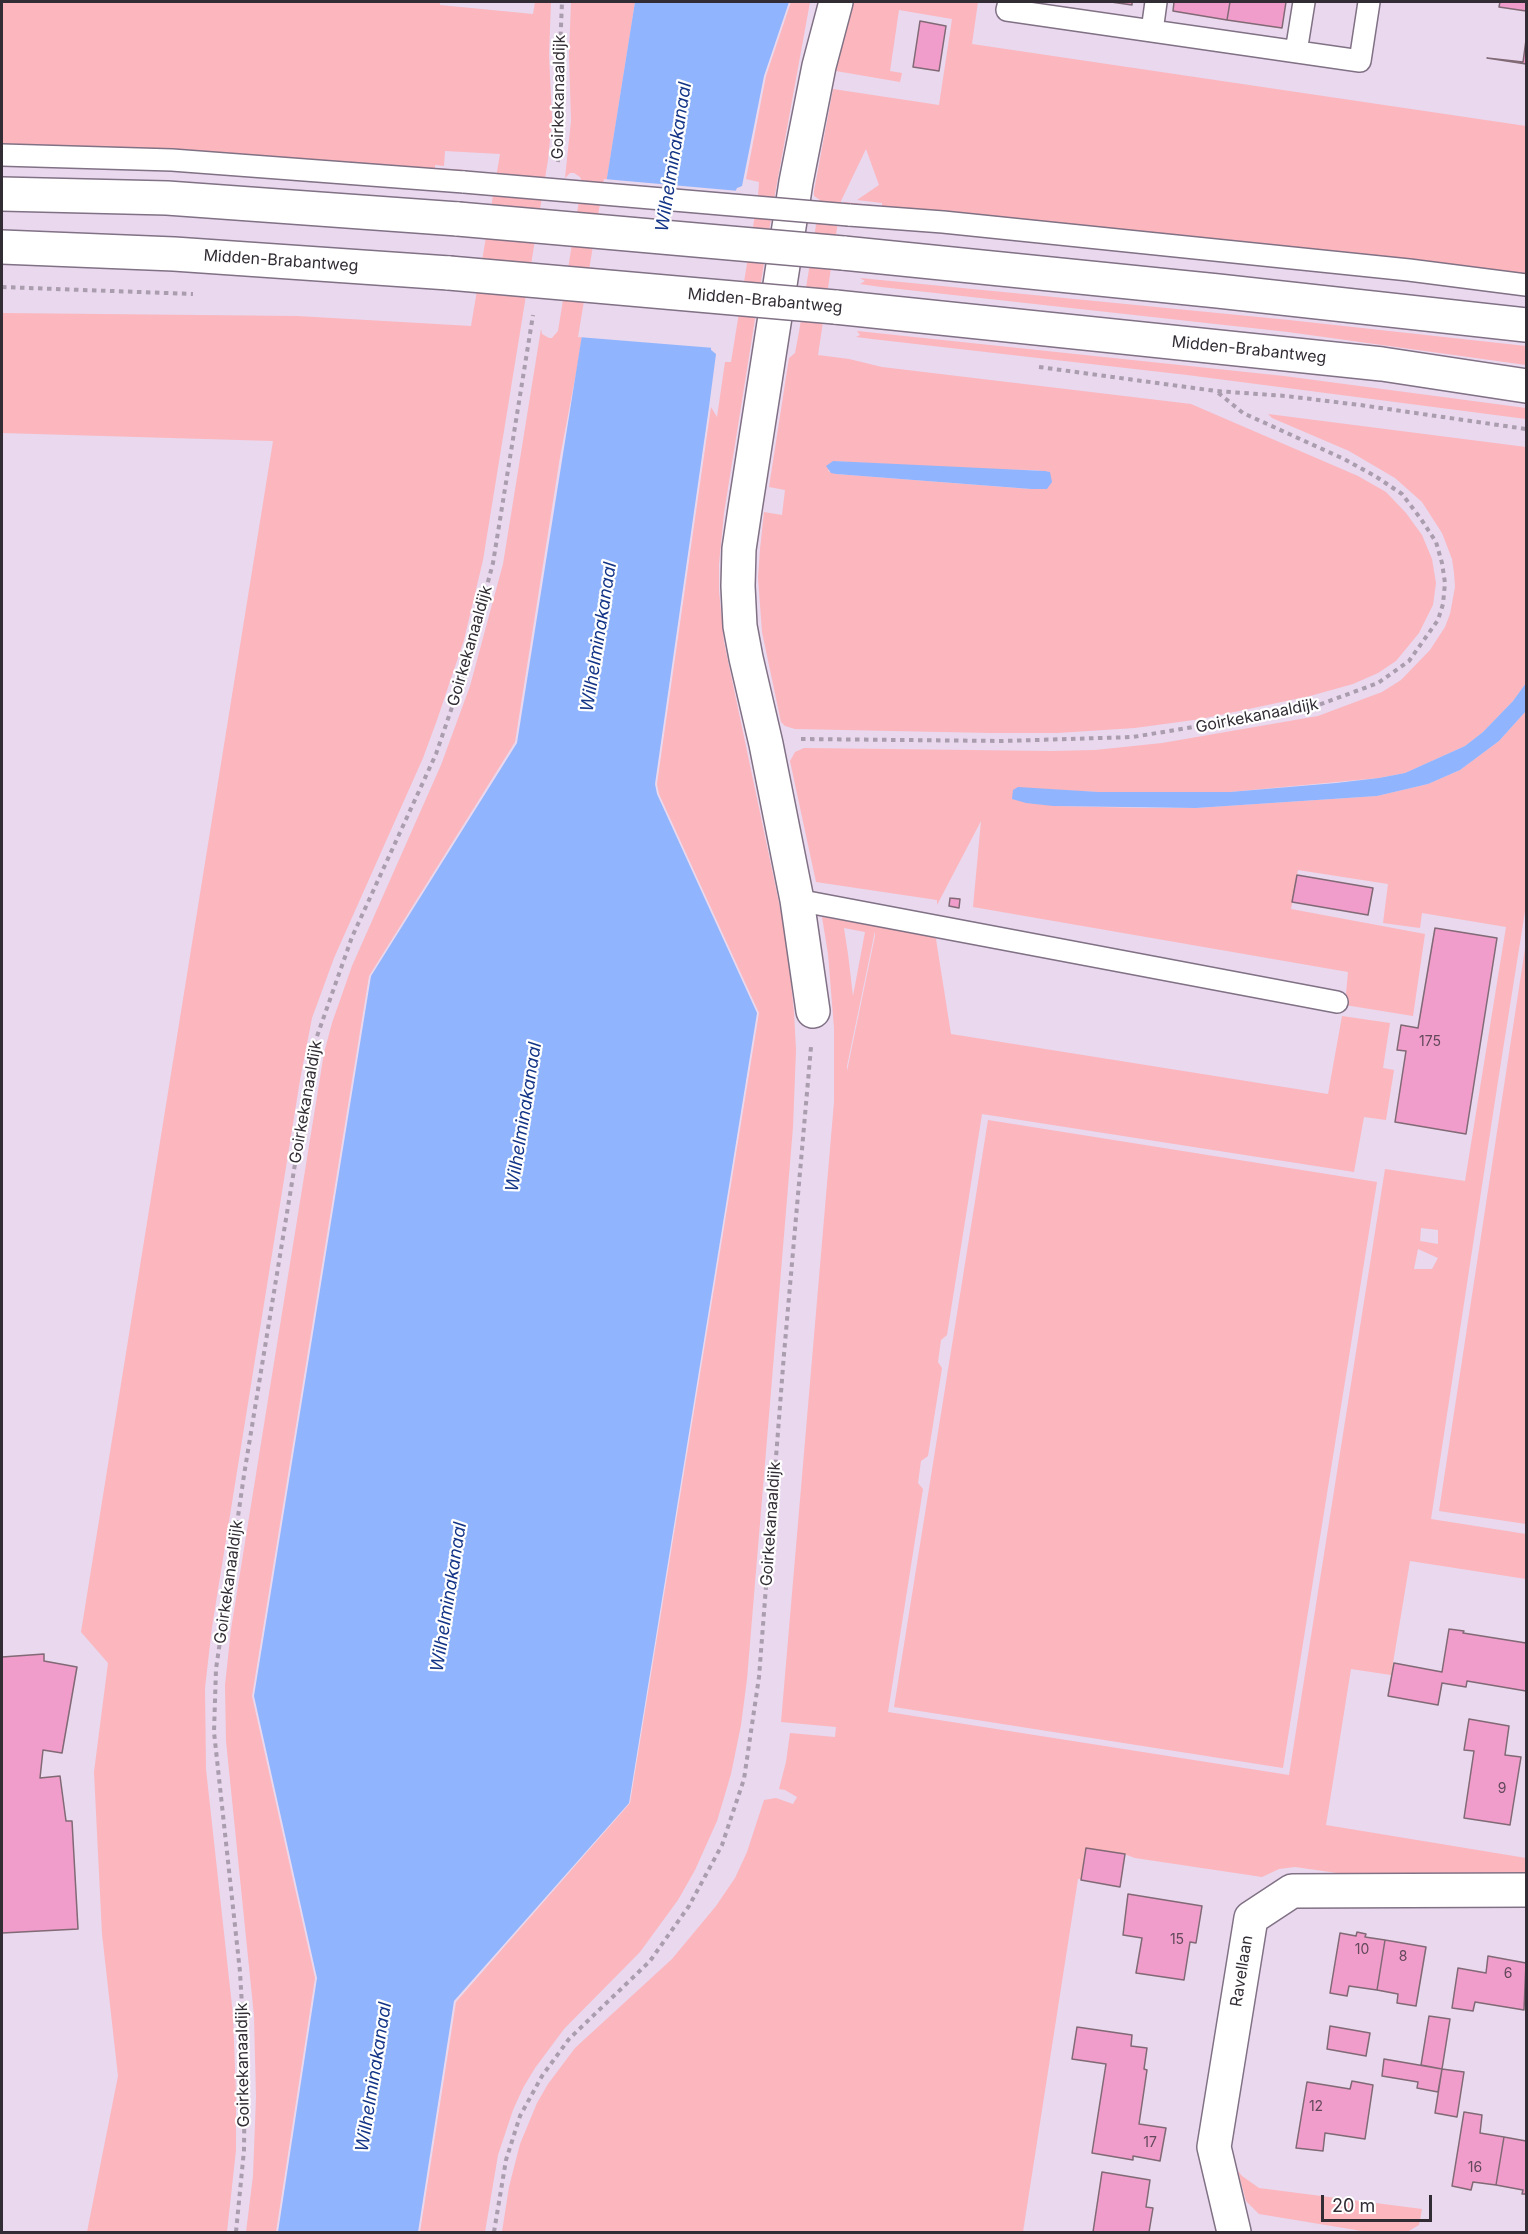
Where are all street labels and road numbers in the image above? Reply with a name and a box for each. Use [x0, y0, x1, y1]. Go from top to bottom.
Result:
street label: Goirkekanaaldijk [548, 34, 570, 160]
street label: Midden-Brabantweg [203, 246, 359, 276]
street label: Midden-Brabantweg [687, 285, 843, 317]
street label: Midden-Brabantweg [1171, 332, 1327, 368]
street label: Goirkekanaaldijk [444, 583, 496, 709]
street label: Goirkekanaaldijk [1194, 695, 1320, 737]
street label: Goirkekanaaldijk [286, 1039, 326, 1165]
street label: Goirkekanaaldijk [757, 1461, 785, 1587]
street label: Goirkekanaaldijk [211, 1519, 247, 1645]
street label: Ravellaan [1227, 1934, 1257, 2008]
street label: Goirkekanaaldijk [232, 2002, 254, 2128]

